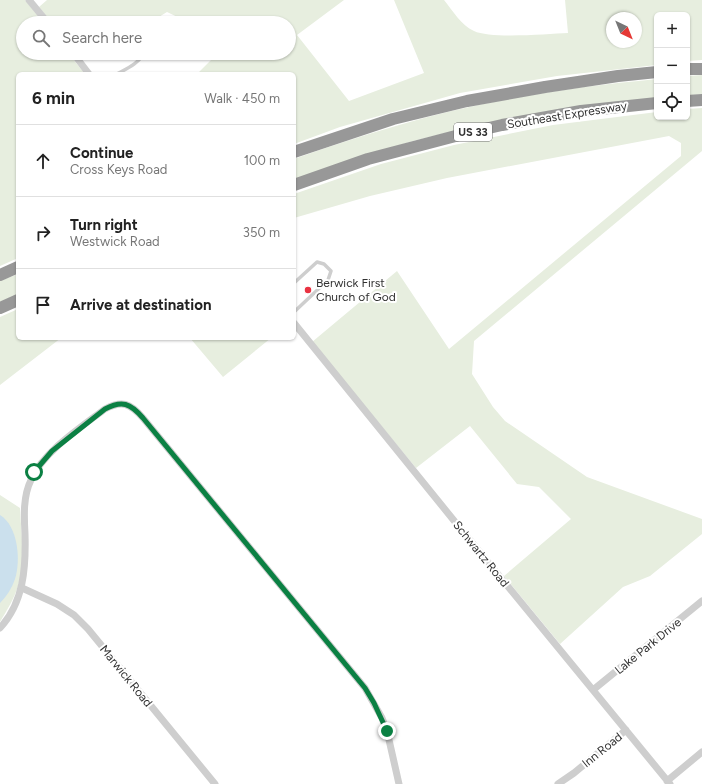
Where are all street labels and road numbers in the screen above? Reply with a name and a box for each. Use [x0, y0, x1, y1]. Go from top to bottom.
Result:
street label: Southeast Expressway [506, 98, 629, 131]
road number: US 33 [454, 123, 492, 141]
street label: Schwartz Road [450, 518, 512, 590]
street label: Lake Park Drive [612, 615, 684, 677]
street label: Marwick Road [97, 642, 155, 710]
street label: Inn Road [579, 730, 625, 770]

